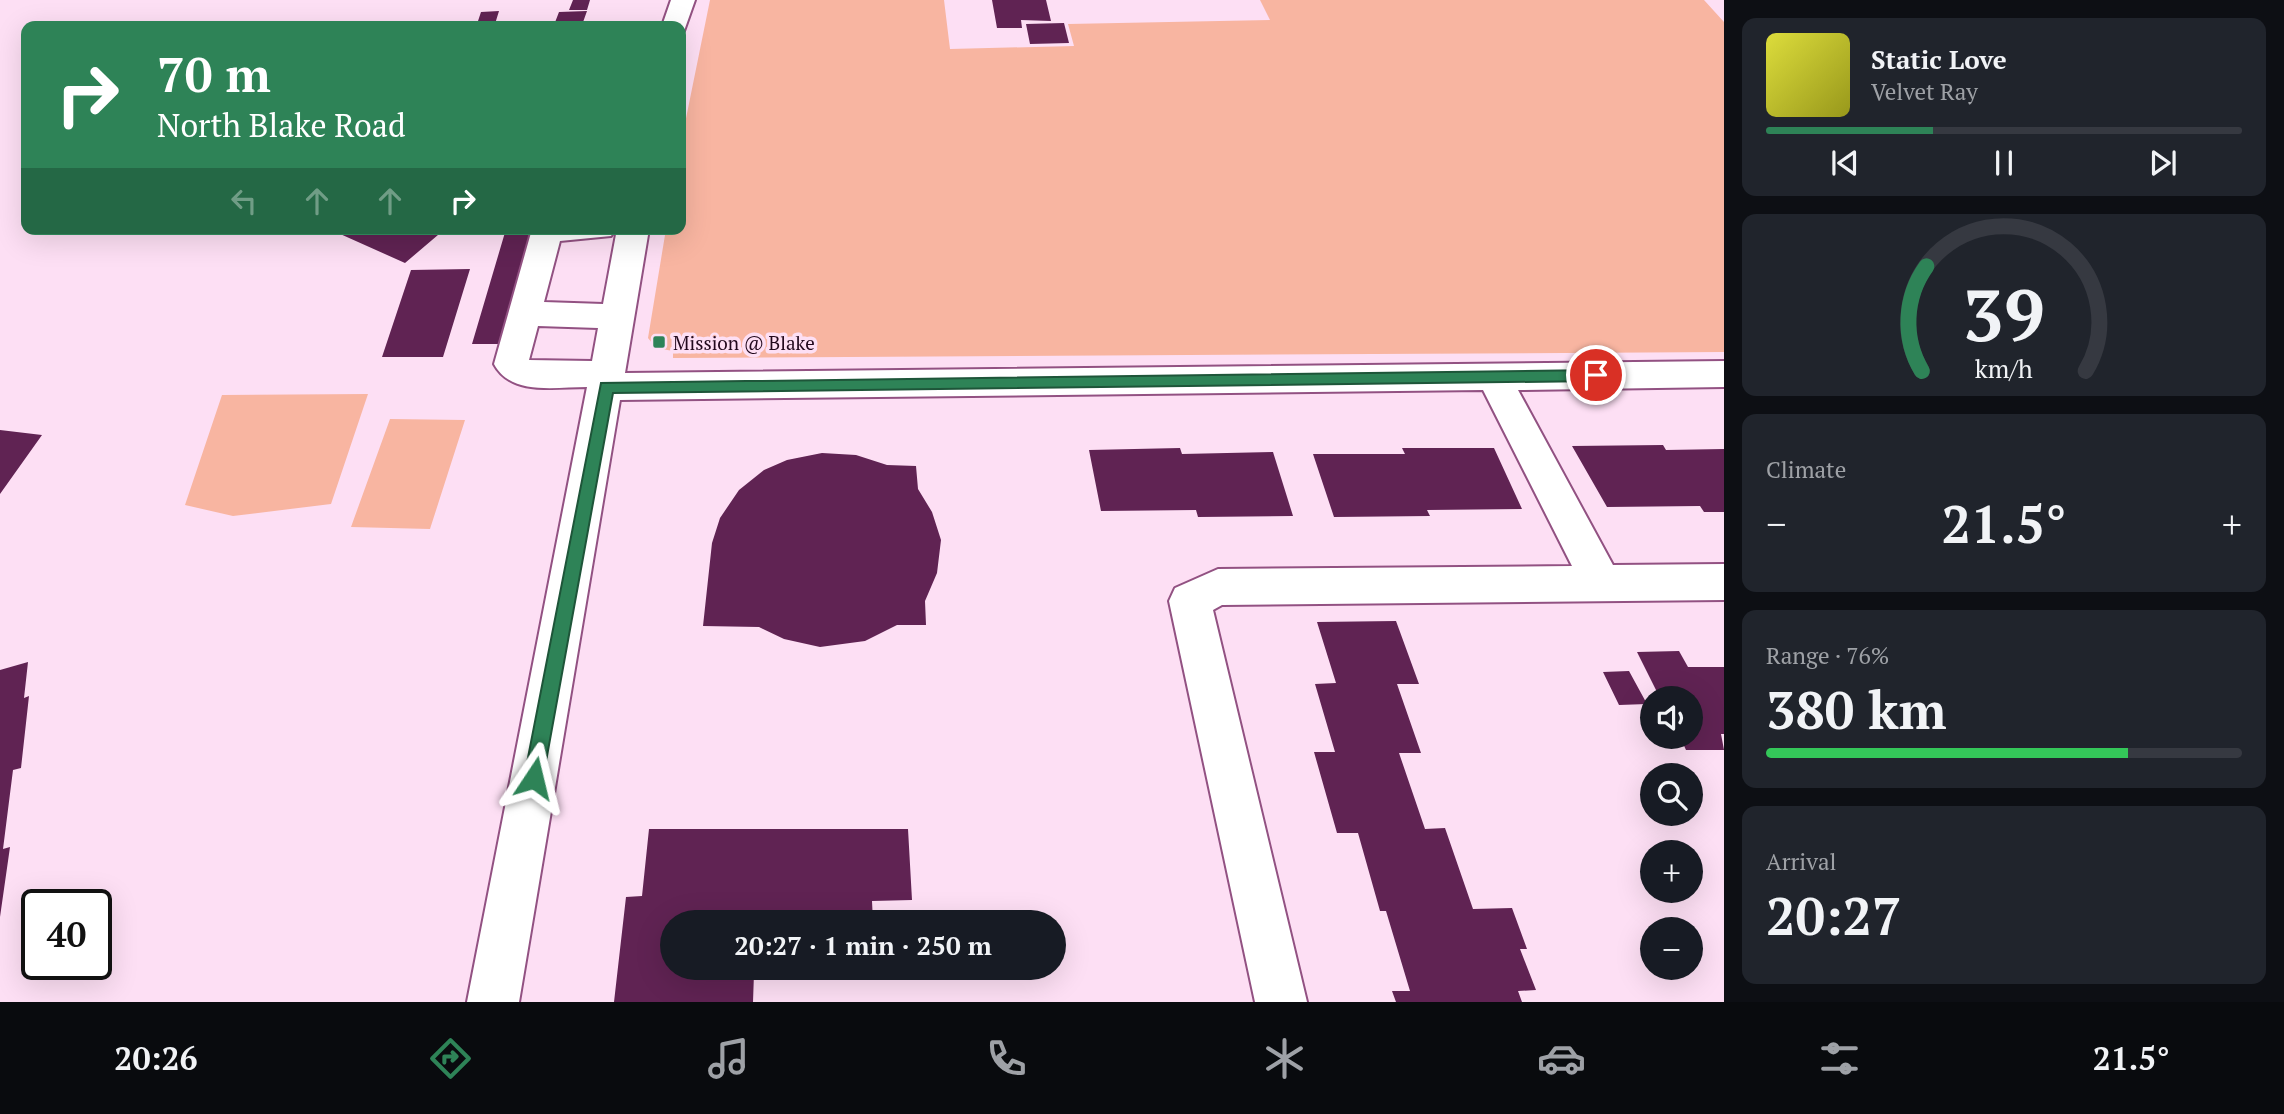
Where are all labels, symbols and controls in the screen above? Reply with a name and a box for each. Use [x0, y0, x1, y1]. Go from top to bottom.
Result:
text: 70 m [157, 41, 271, 106]
text: Static Love [1871, 42, 2007, 76]
icon: right [42, 49, 133, 140]
text: Velvet Ray [1871, 76, 1978, 107]
text: North Blake Road [157, 104, 406, 146]
icon: previous [1826, 144, 1864, 182]
icon: pause [1985, 144, 2023, 182]
icon: next [2144, 144, 2182, 182]
icon: left [225, 182, 263, 220]
icon: ahead [298, 182, 336, 220]
icon: ahead [371, 182, 409, 220]
icon: right [444, 182, 482, 220]
text: 39 [1963, 265, 2045, 362]
place label: Mission @ Blake [673, 330, 815, 355]
marker: Mission @ Blake [651, 334, 667, 350]
pin [1566, 345, 1626, 405]
text: km/h [1975, 352, 2033, 385]
icon: arrive [1577, 356, 1615, 394]
text: Climate [1766, 454, 1846, 485]
text: 21.5° [1941, 489, 2067, 558]
text: − [1766, 499, 1786, 549]
text: + [2222, 499, 2242, 549]
text: Range · 76% [1766, 640, 1889, 671]
text: 380 km [1766, 675, 1947, 744]
map controls [1640, 686, 1703, 980]
button: sound [1640, 686, 1703, 749]
position arrow [497, 741, 571, 815]
button: search [1640, 763, 1703, 826]
button: + [1640, 840, 1703, 903]
text: Arrival [1766, 846, 1837, 877]
text: 20:27 [1766, 881, 1901, 950]
speed limit sign: 40 [21, 889, 112, 980]
button: − [1640, 917, 1703, 980]
text: 20:27 · 1 min · 250 m [734, 928, 992, 962]
icon: directions [426, 1034, 475, 1083]
icon: music [704, 1034, 753, 1083]
icon: phone [982, 1034, 1031, 1083]
icon: climate [1260, 1034, 1309, 1083]
icon: car [1537, 1034, 1586, 1083]
icon: filters [1815, 1034, 1864, 1083]
text: 20:26 [114, 1037, 198, 1079]
text: 21.5° [2093, 1037, 2170, 1079]

